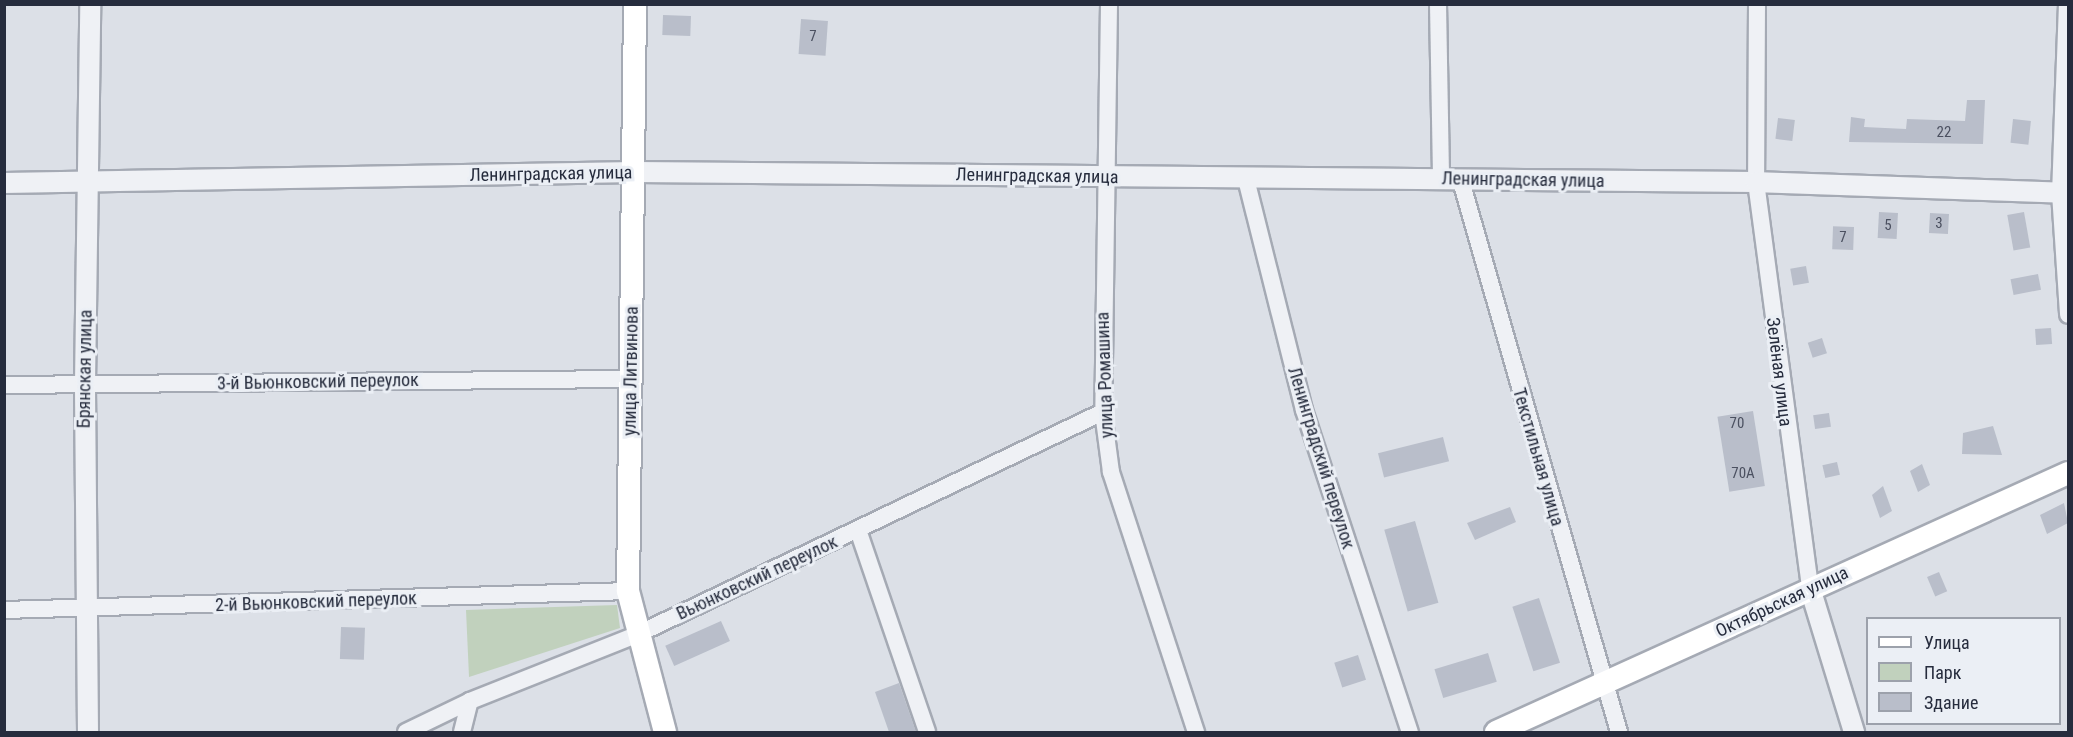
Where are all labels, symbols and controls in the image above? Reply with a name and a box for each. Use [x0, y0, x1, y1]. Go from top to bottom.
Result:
house number: 7 [809, 28, 817, 46]
house number: 22 [1937, 124, 1951, 142]
street label: Ленинградская улица [469, 162, 633, 186]
street label: Ленинградская улица [955, 164, 1119, 188]
street label: Ленинградская улица [1441, 168, 1605, 192]
house number: 3 [1935, 215, 1943, 233]
house number: 5 [1884, 217, 1892, 235]
house number: 7 [1839, 229, 1847, 247]
street label: улица Литвинова [619, 306, 643, 436]
street label: Брянская улица [73, 310, 97, 428]
street label: улица Ромашина [1092, 311, 1118, 439]
street label: Зелёная улица [1762, 316, 1796, 428]
street label: Ленинградский переулок [1283, 364, 1359, 552]
street label: 3-й Вьюнковский переулок [217, 369, 419, 395]
street label: Текстильная улица [1508, 386, 1568, 528]
house number: 70 [1730, 415, 1744, 433]
house number: 70А [1731, 465, 1755, 483]
street label: Вьюнковский переулок [673, 531, 841, 625]
street label: Октябрьская улица [1712, 562, 1852, 642]
street label: 2-й Вьюнковский переулок [215, 588, 417, 616]
legend [1866, 617, 2061, 725]
text: Улица [1924, 632, 1970, 653]
text: Парк [1924, 662, 1961, 683]
text: Здание [1924, 692, 1978, 713]

